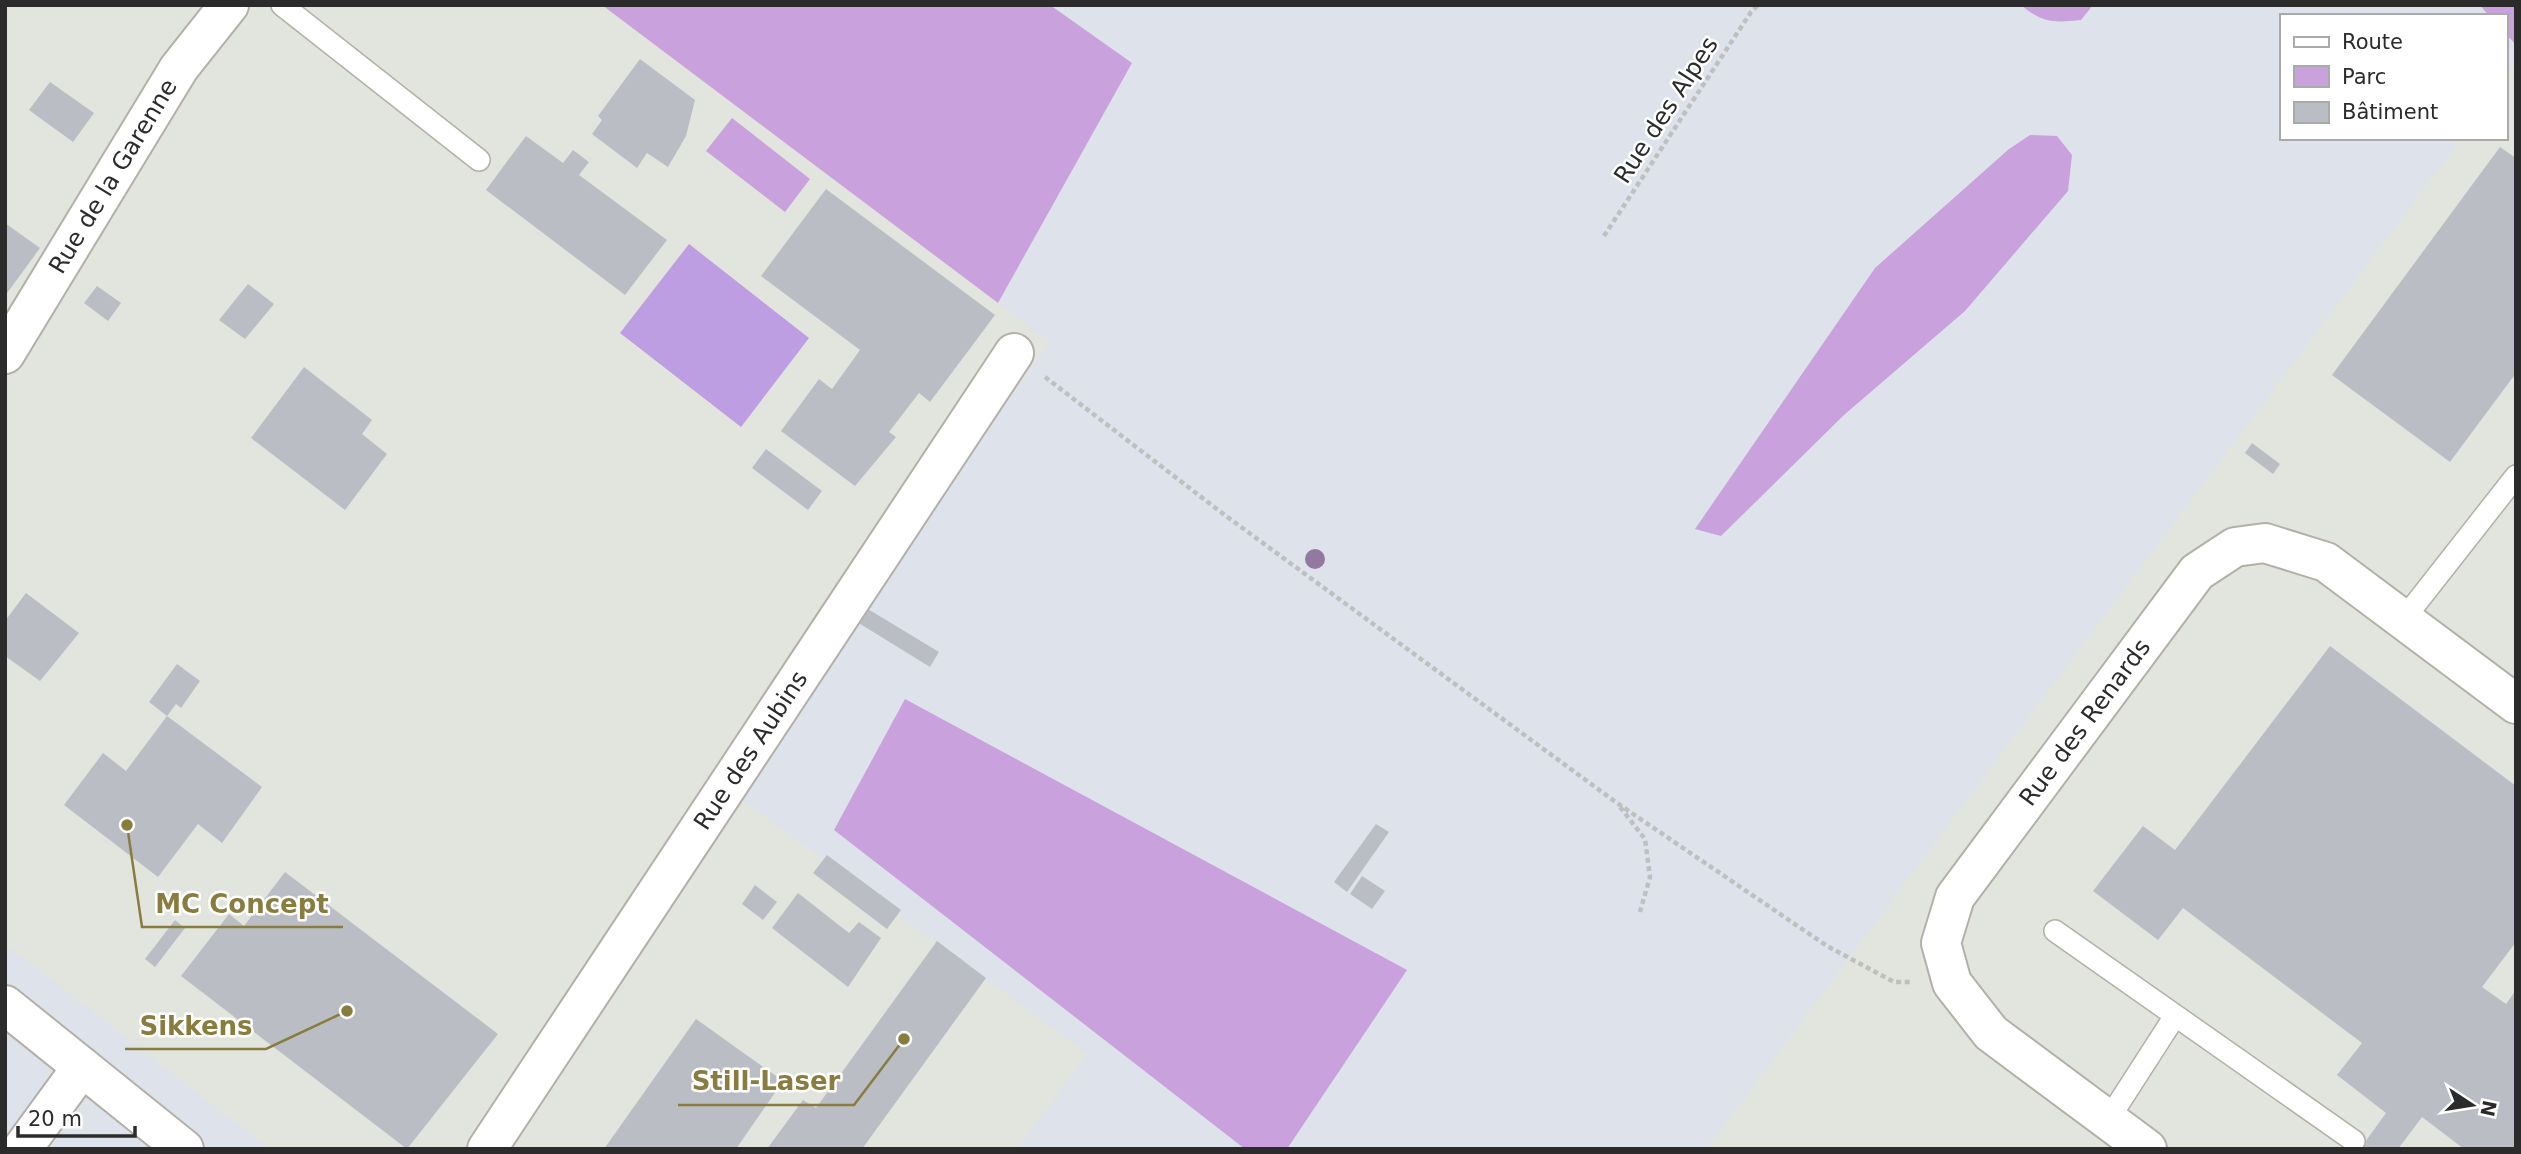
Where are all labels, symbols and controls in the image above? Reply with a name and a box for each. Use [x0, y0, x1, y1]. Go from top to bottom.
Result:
legend [2280, 14, 2507, 140]
text: Route [2342, 30, 2403, 54]
street label: Rue des Alpes [1608, 32, 1724, 188]
text: Parc [2342, 65, 2386, 89]
street label: Rue de la Garenne [43, 74, 183, 279]
text: Bâtiment [2342, 100, 2438, 124]
street label: Rue des Renards [2014, 634, 2156, 811]
street label: Rue des Aubins [688, 666, 814, 835]
callout: MC Concept [142, 880, 343, 927]
text: MC Concept [155, 889, 329, 919]
callout: Sikkens [125, 1002, 266, 1049]
text: Sikkens [139, 1011, 253, 1041]
callout: Still-Laser [678, 1058, 854, 1105]
text: Still-Laser [692, 1066, 841, 1096]
north arrow [2437, 1070, 2507, 1140]
scale bar [18, 1094, 135, 1138]
text: N [2476, 1098, 2501, 1119]
text: 20 m [28, 1107, 82, 1131]

